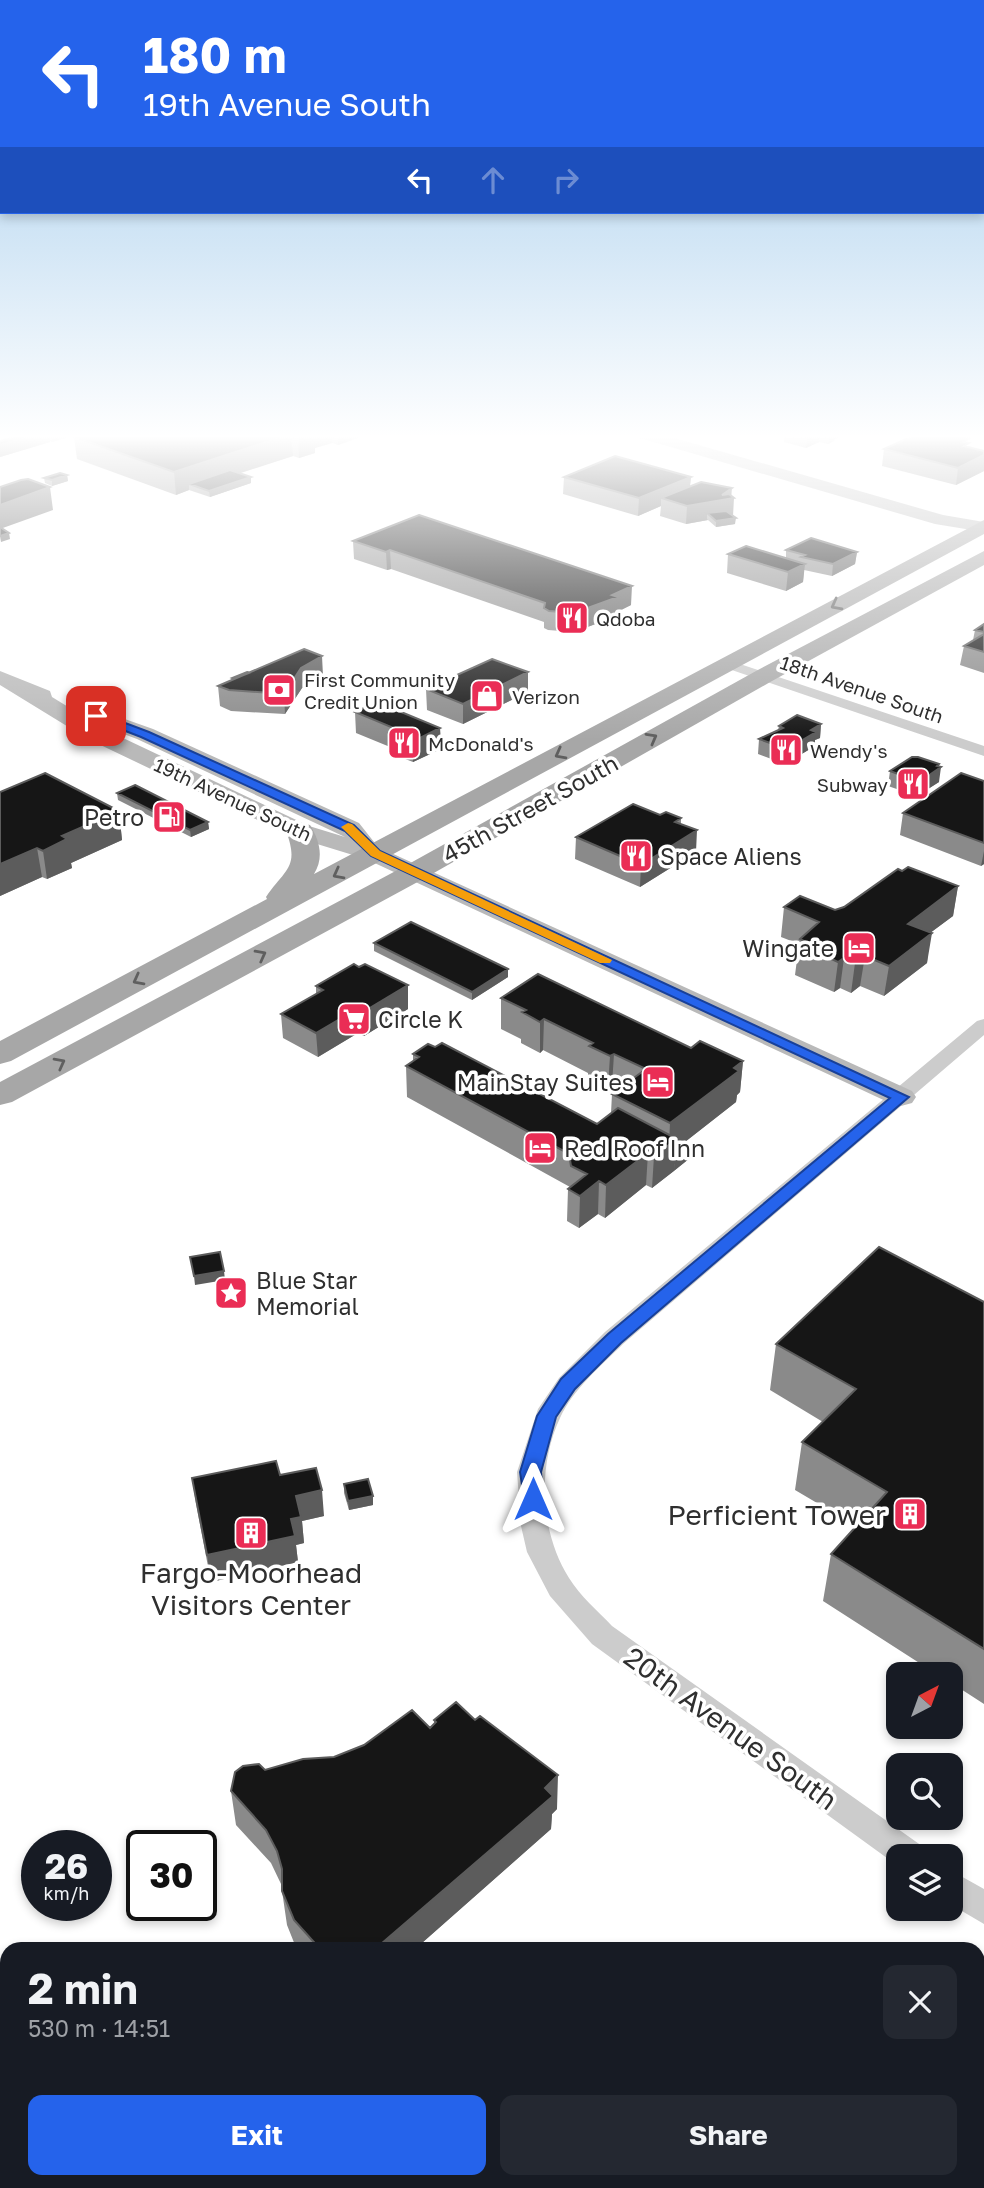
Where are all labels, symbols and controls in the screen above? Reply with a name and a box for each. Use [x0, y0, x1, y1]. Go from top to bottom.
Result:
text: 180 m [143, 25, 287, 84]
icon: left [28, 28, 119, 119]
text: 19th Avenue South [143, 85, 431, 123]
icon: left [401, 161, 439, 199]
icon: ahead [474, 161, 512, 199]
icon: right [547, 161, 585, 199]
one-way arrow [831, 597, 843, 610]
restaurant icon: Qdoba [553, 599, 591, 637]
place label: Qdoba [596, 607, 656, 630]
street label: 18th Avenue South [777, 650, 947, 728]
place label: First Community Credit Union [304, 668, 455, 713]
bank icon: First Community Credit Union [260, 671, 298, 709]
shop icon: Verizon [468, 677, 506, 715]
place label: Verizon [512, 685, 580, 708]
pin [66, 686, 126, 746]
icon: arrive [77, 697, 115, 735]
restaurant icon: McDonald's [385, 724, 423, 762]
restaurant icon: Wendy's [767, 731, 805, 769]
place label: McDonald's [428, 732, 534, 755]
one-way arrow [645, 733, 658, 746]
place label: Wendy's [810, 739, 888, 762]
one-way arrow [555, 746, 567, 759]
street label: 45th Street South [437, 748, 623, 868]
street label: 19th Avenue South [151, 752, 315, 846]
restaurant icon: Subway [894, 765, 932, 803]
place label: Subway [817, 773, 888, 796]
fuel station icon: Petro [150, 798, 188, 836]
place label: Petro [84, 803, 144, 831]
restaurant icon: Space Aliens [617, 837, 655, 875]
place label: Space Aliens [660, 842, 802, 870]
one-way arrow [333, 865, 346, 879]
hotel icon: Wingate [840, 929, 878, 967]
place label: Wingate [742, 934, 834, 962]
one-way arrow [253, 950, 266, 963]
one-way arrow [132, 972, 145, 986]
supermarket icon: Circle K [335, 1000, 373, 1038]
place label: Circle K [378, 1005, 463, 1033]
one-way arrow [53, 1058, 65, 1071]
hotel icon: MainStay Suites [639, 1063, 677, 1101]
place label: MainStay Suites [457, 1068, 634, 1096]
hotel icon: Red Roof Inn [521, 1129, 559, 1167]
place label: Red Roof Inn [564, 1134, 705, 1162]
place label: Blue Star Memorial [256, 1266, 359, 1320]
place icon: Blue Star Memorial [212, 1274, 250, 1312]
position arrow [496, 1462, 570, 1536]
building icon: Perficient Tower [891, 1495, 929, 1533]
place label: Perficient Tower [667, 1498, 886, 1531]
building icon: Fargo-Moorhead Visitors Center [232, 1514, 270, 1552]
place label: Fargo-Moorhead Visitors Center [140, 1556, 362, 1621]
street label: 20th Avenue South [618, 1640, 844, 1816]
north arrow [886, 1662, 962, 1740]
map controls [886, 1662, 963, 1921]
button: search [886, 1753, 963, 1830]
speed limit sign: 30 [126, 1830, 217, 1921]
button: layers [886, 1844, 963, 1921]
text: 26 [45, 1845, 88, 1887]
text: km/h [44, 1882, 89, 1904]
text: 2 min [28, 1963, 138, 2013]
button: close [883, 1965, 957, 2039]
text: 530 m · 14:51 [28, 2014, 170, 2042]
button: Exit [28, 2095, 486, 2175]
button: Share [500, 2095, 957, 2175]

